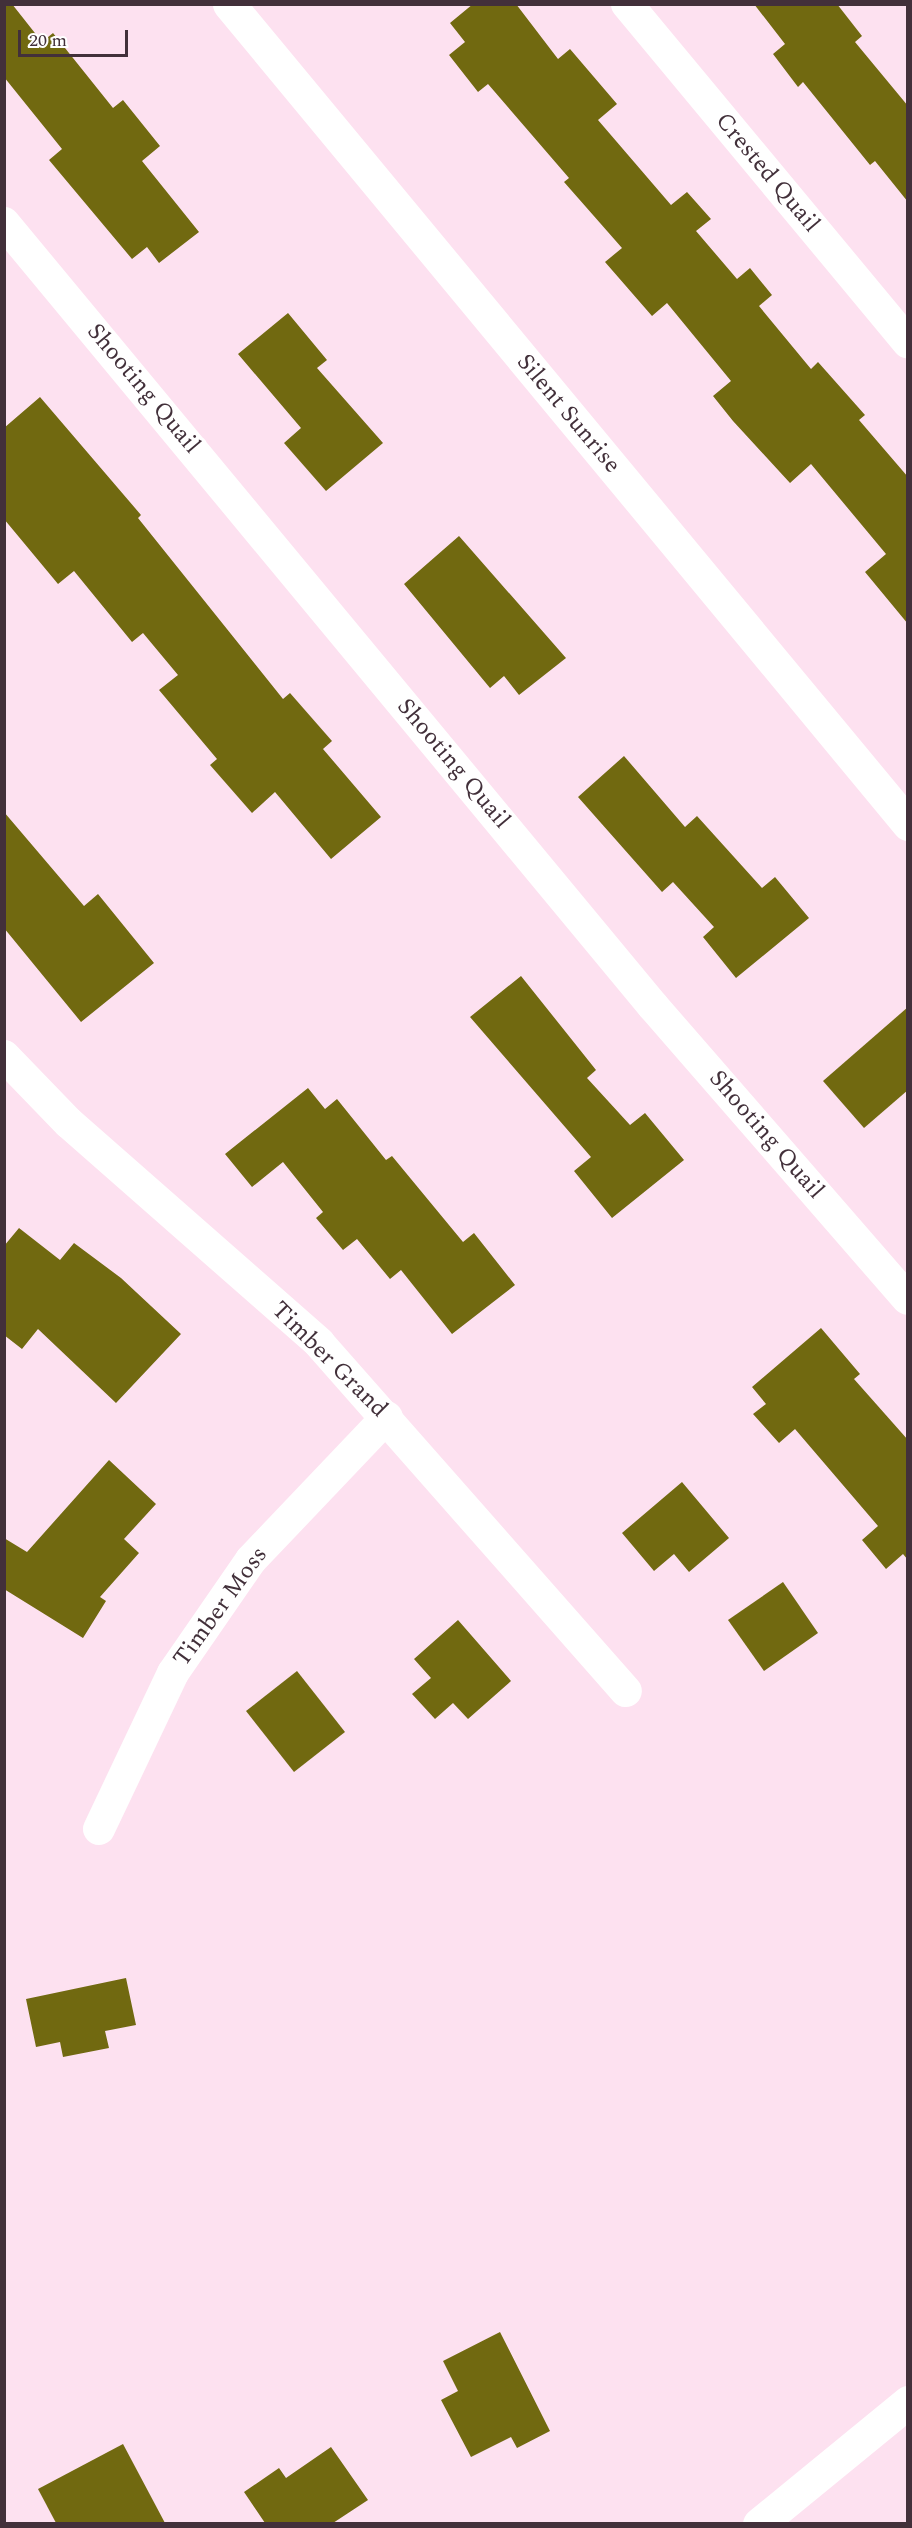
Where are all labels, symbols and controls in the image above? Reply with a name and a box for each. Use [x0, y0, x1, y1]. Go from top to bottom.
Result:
scale bar [21, 18, 130, 56]
text: 20 m [29, 27, 67, 54]
street label: Crested Quail [709, 107, 825, 239]
street label: Shooting Quail [80, 318, 206, 460]
street label: Silent Sunrise [510, 349, 626, 479]
street label: Shooting Quail [390, 693, 516, 835]
street label: Shooting Quail [702, 1065, 830, 1205]
street label: Timber Grand [265, 1296, 393, 1424]
street label: Timber Moss [168, 1541, 274, 1673]

